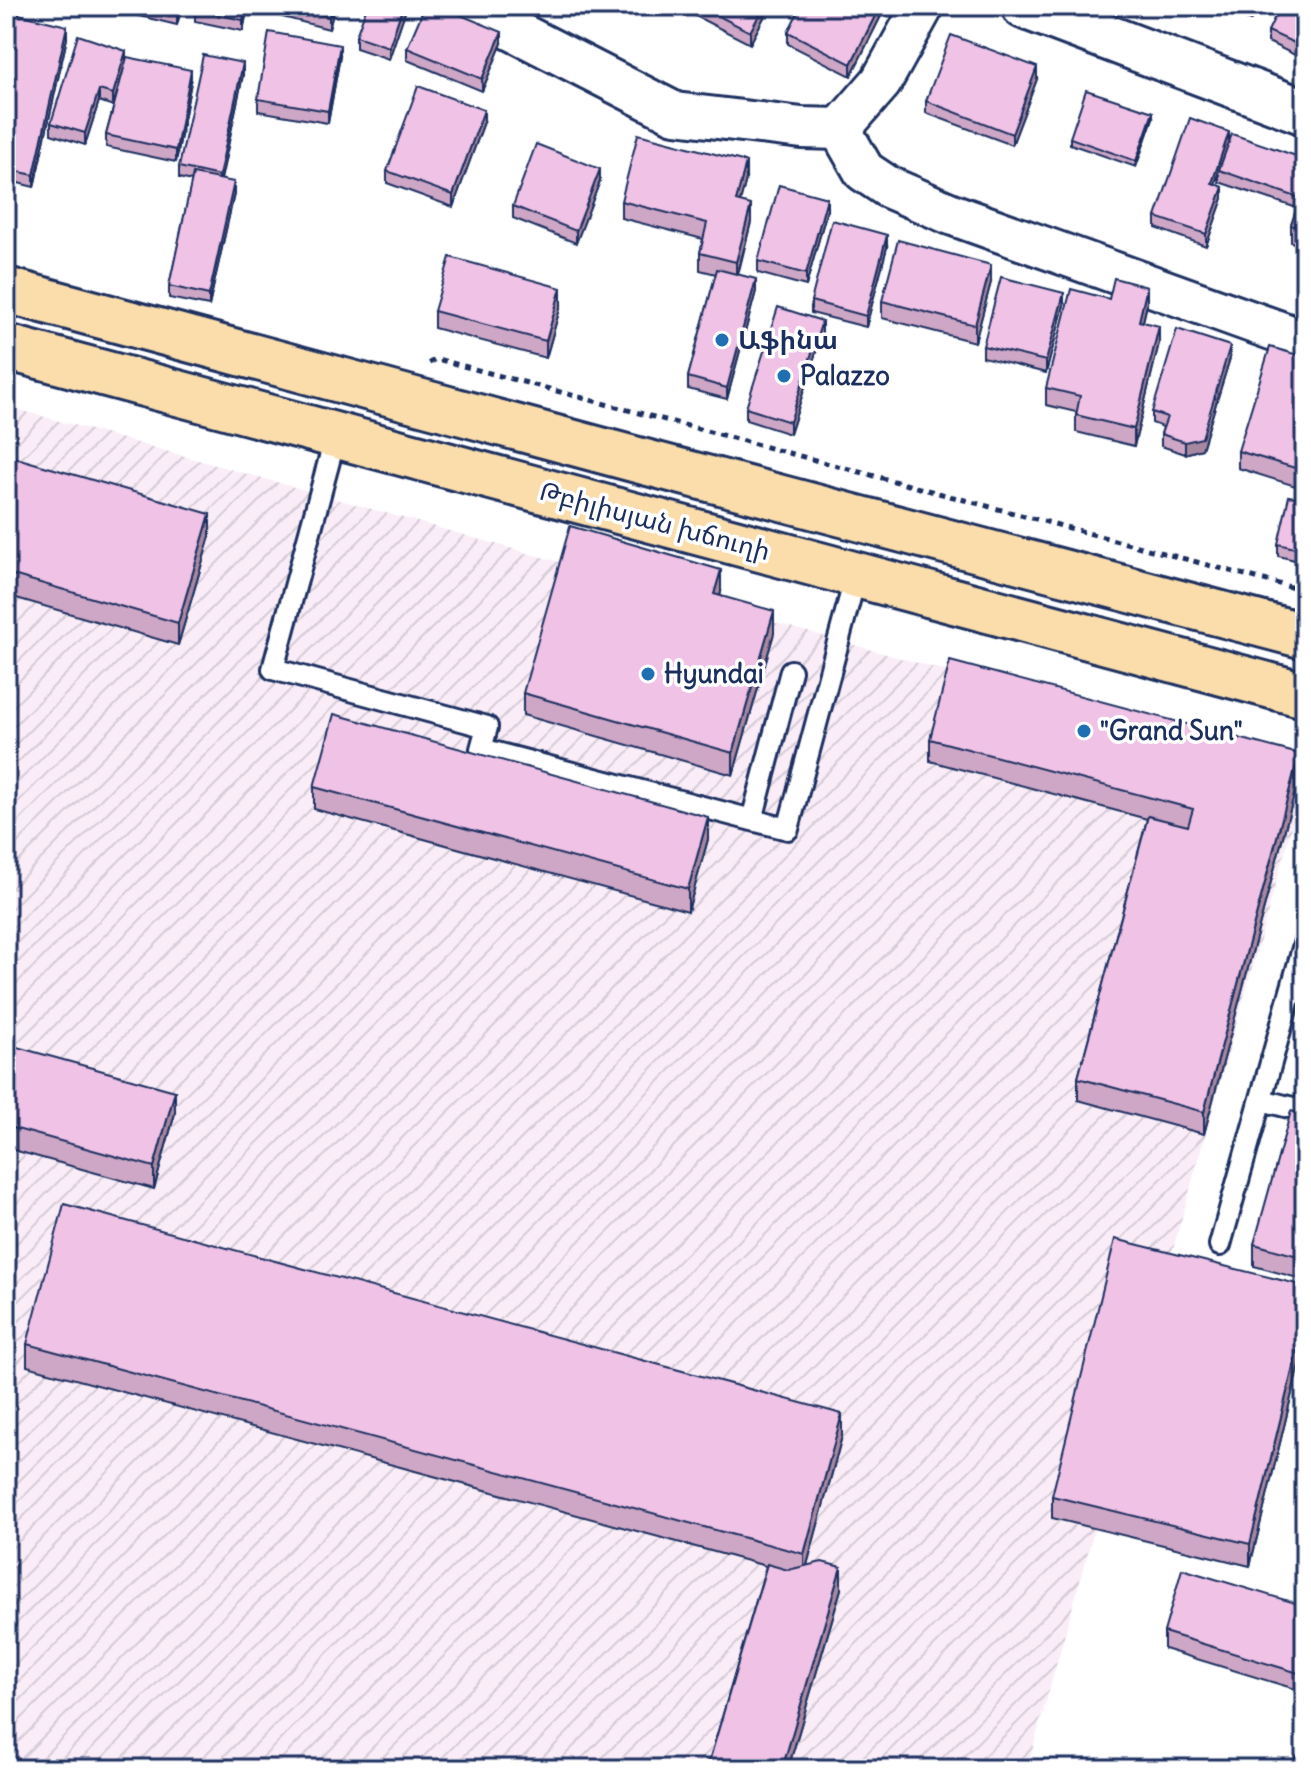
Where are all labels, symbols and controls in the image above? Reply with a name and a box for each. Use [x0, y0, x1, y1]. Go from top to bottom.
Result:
place label: Աֆինա [738, 323, 838, 356]
marker: Աֆինա [713, 331, 731, 349]
place label: Palazzo [800, 359, 890, 392]
marker: Palazzo [775, 367, 793, 385]
street label: Թբիլիսյան խճուղի [536, 474, 774, 567]
place label: Hyundai [664, 657, 764, 690]
marker: Hyundai [639, 665, 657, 683]
place label: "Grand Sun" [1100, 714, 1243, 747]
marker: "Grand Sun" [1075, 722, 1093, 740]

